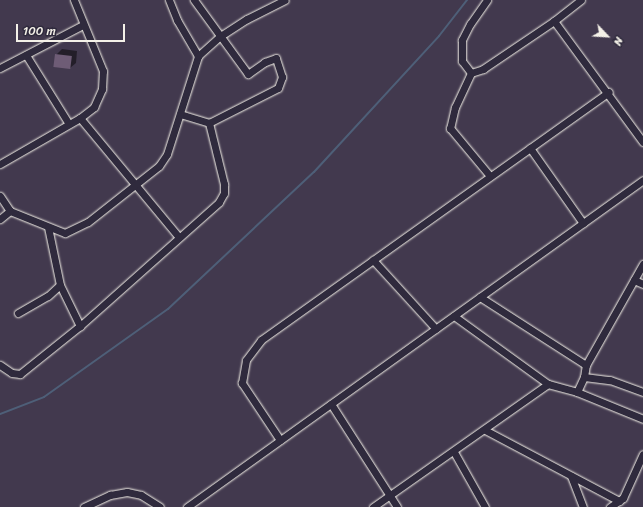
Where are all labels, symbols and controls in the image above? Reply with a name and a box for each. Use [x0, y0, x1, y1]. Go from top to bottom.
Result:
scale bar [18, 16, 127, 42]
north arrow [587, 16, 627, 56]
text: 100 m [23, 20, 56, 42]
text: N [608, 34, 629, 49]

